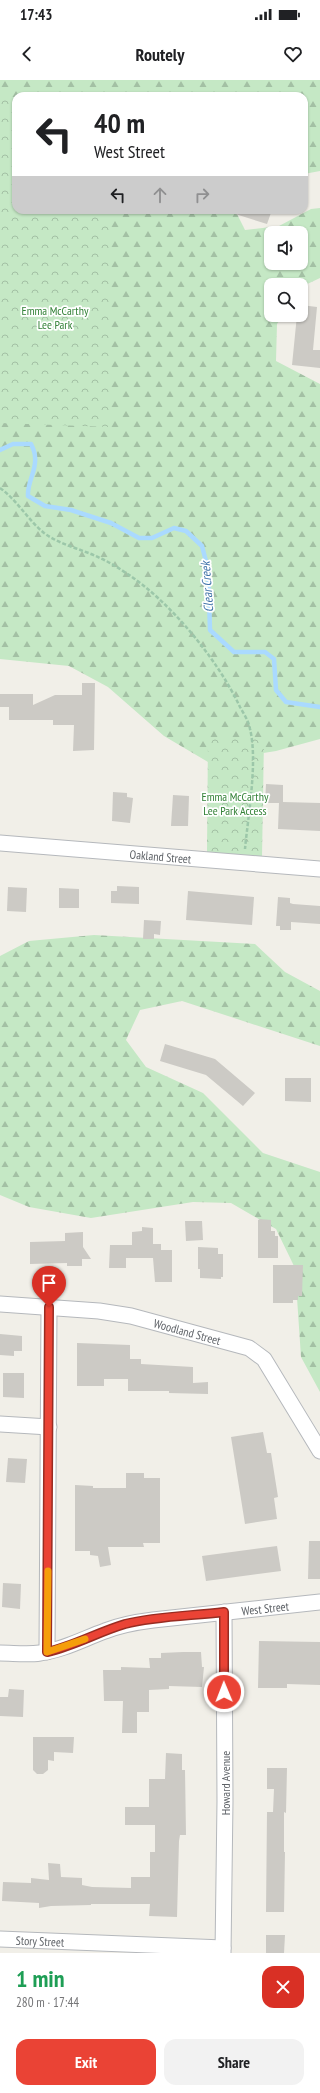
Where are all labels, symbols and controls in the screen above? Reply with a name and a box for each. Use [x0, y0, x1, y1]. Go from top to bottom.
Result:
text: 17:43 [20, 5, 52, 24]
icon: back [16, 43, 38, 65]
text: Routely [136, 43, 184, 66]
icon: heart [282, 43, 304, 65]
text: 40 m [94, 104, 145, 141]
icon: left [28, 108, 80, 160]
text: West Street [94, 140, 165, 163]
icon: left [107, 184, 129, 206]
icon: ahead [149, 184, 171, 206]
icon: right [191, 184, 213, 206]
map controls [264, 226, 308, 322]
button: sound [264, 226, 308, 270]
button: search [264, 278, 308, 322]
park label: Emma McCarthy Lee Park [22, 303, 89, 332]
water label: Clear Creek [197, 559, 217, 613]
park label: Emma McCarthy Lee Park Access [202, 789, 269, 818]
street label: Oakland Street [129, 846, 192, 866]
pin [32, 1266, 66, 1307]
icon: arrive [38, 1272, 60, 1294]
street label: Woodland Street [152, 1315, 223, 1348]
street label: West Street [241, 1598, 290, 1618]
position arrow [203, 1671, 245, 1713]
street label: Howard Avenue [218, 1751, 233, 1815]
street label: Story Street [15, 1932, 65, 1949]
text: 1 min [16, 1963, 64, 1994]
button: close [262, 1966, 304, 2008]
text: 280 m · 17:44 [16, 1994, 79, 2011]
button: Exit [16, 2039, 156, 2085]
button: Share [164, 2039, 304, 2085]

